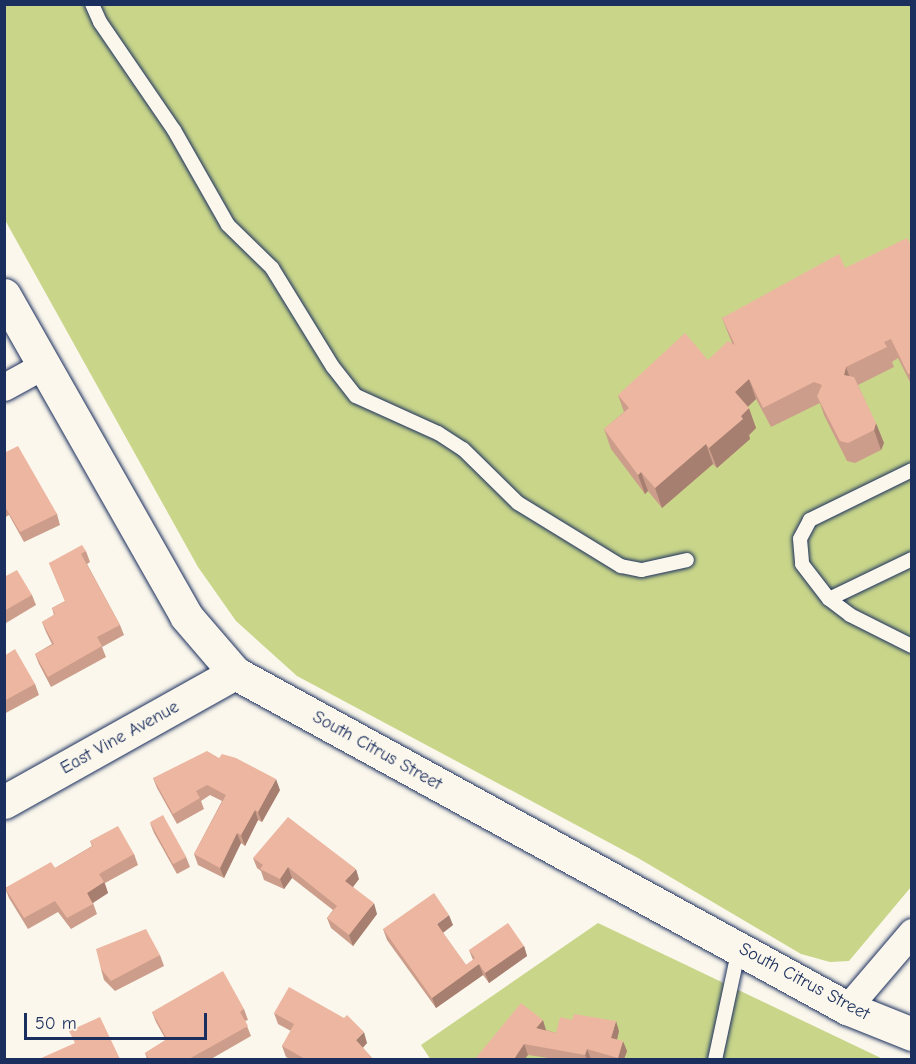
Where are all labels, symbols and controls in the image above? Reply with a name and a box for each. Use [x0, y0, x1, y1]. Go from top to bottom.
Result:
street label: East Vine Avenue [57, 696, 183, 780]
street label: South Citrus Street [309, 706, 445, 796]
street label: South Citrus Street [735, 939, 873, 1025]
scale bar [27, 1001, 210, 1039]
text: 50 m [35, 1013, 77, 1034]

